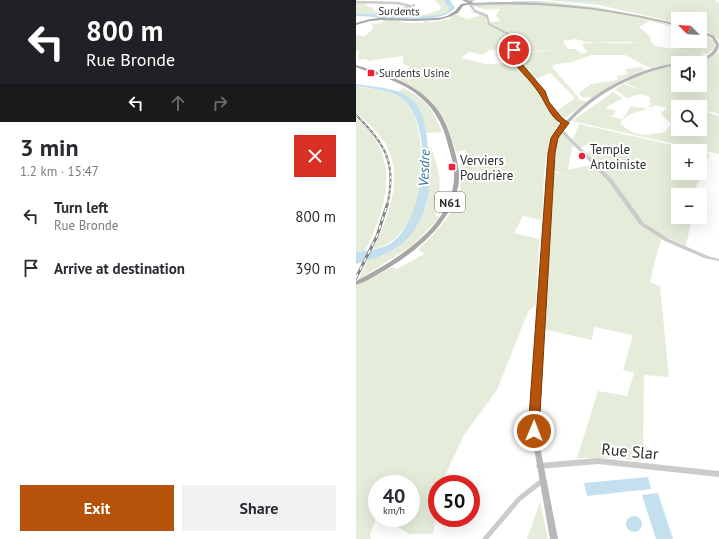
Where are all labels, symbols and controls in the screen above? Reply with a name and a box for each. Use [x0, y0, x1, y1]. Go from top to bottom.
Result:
street label: Surdents [378, 4, 420, 18]
text: 800 m [86, 12, 163, 49]
north arrow [671, 12, 707, 48]
map controls [671, 12, 707, 224]
icon: left [20, 16, 72, 68]
pin [497, 33, 531, 67]
icon: arrive [503, 39, 525, 61]
text: Rue Bronde [86, 48, 175, 71]
button: sound [671, 56, 707, 92]
place label: Surdents Usine [379, 66, 450, 80]
marker: Surdents Usine [366, 68, 376, 78]
icon: left [125, 92, 147, 114]
icon: ahead [167, 92, 189, 114]
icon: right [209, 92, 231, 114]
button: search [671, 100, 707, 136]
text: 3 min [20, 132, 79, 163]
button: close [294, 135, 336, 177]
place label: Temple Antoiniste [590, 141, 646, 173]
button: + [671, 144, 707, 180]
water label: Vesdre [414, 149, 434, 187]
marker: Temple Antoiniste [577, 151, 587, 161]
place label: Verviers Poudrière [459, 152, 513, 184]
marker: Verviers Poudrière [447, 162, 457, 172]
text: 1.2 km · 15:47 [20, 163, 99, 180]
button: − [671, 188, 707, 224]
road number: N61 [435, 192, 465, 212]
text: Turn left [54, 198, 108, 217]
icon: left [20, 205, 42, 227]
text: 800 m [295, 207, 336, 226]
text: Rue Bronde [54, 217, 118, 234]
icon: arrive [20, 257, 42, 279]
text: Arrive at destination [54, 259, 185, 278]
text: 390 m [295, 259, 336, 278]
position arrow [513, 410, 555, 452]
street label: Rue Slar [601, 439, 660, 463]
speed limit sign: 50 [428, 475, 480, 527]
text: 40 [383, 483, 405, 509]
button: Exit [20, 485, 174, 531]
button: Share [182, 485, 336, 531]
text: km/h [383, 504, 405, 517]

